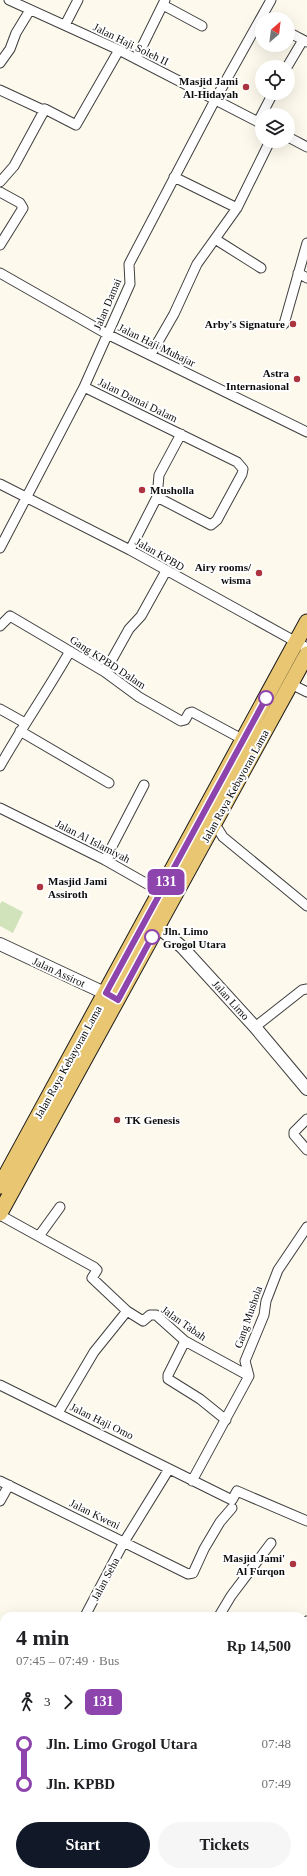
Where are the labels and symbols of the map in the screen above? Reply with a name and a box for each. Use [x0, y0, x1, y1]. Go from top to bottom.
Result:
north arrow [255, 12, 295, 52]
street label: Jalan Haji Soleh II [91, 21, 171, 68]
place label: Masjid Jami Al-Hidayah [179, 75, 238, 100]
marker: Masjid Jami Al-Hidayah [241, 82, 251, 92]
street label: Jalan Damai [91, 276, 123, 332]
place label: Arby's Signature [205, 318, 285, 330]
marker: Arby's Signature [288, 319, 298, 329]
street label: Jalan Haji Muhajar [116, 321, 198, 369]
place label: Astra Internasional [226, 367, 289, 392]
marker: Astra Internasional [292, 374, 302, 384]
street label: Jalan Damai Dalam [96, 376, 180, 425]
place label: Musholla [150, 484, 195, 496]
marker: Musholla [137, 485, 147, 495]
street label: Jalan KPBD [133, 535, 187, 573]
place label: Airy rooms/ wisma [195, 561, 252, 586]
marker: Airy rooms/ wisma [254, 568, 264, 578]
street label: Gang KPBD Dalam [68, 633, 149, 691]
unlabelled marker [258, 690, 274, 706]
street label: Jalan Raya Kebayoran Lama [199, 728, 271, 844]
street label: Jalan Al Islamiyah [54, 817, 133, 865]
line badge: 131 [143, 869, 189, 895]
place label: Masjid Jami Assiroth [48, 875, 107, 900]
marker: Masjid Jami Assiroth [35, 882, 45, 892]
place label: Jln. Limo Grogol Utara [163, 925, 227, 950]
marker: Jln. Limo Grogol Utara [144, 929, 160, 945]
street label: Jalan Assirot [31, 955, 87, 989]
street label: Jalan Limo [210, 978, 252, 1023]
street label: Jalan Raya Kebayoran Lama [32, 1004, 104, 1120]
place label: TK Genesis [125, 1114, 180, 1126]
marker: TK Genesis [112, 1115, 122, 1125]
street label: Gang Mushola [232, 1284, 264, 1350]
street label: Jalan Tabah [159, 1303, 209, 1343]
street label: Jalan Haji Omo [68, 1400, 136, 1442]
street label: Jalan Kweni [68, 1497, 122, 1531]
place label: Masjid Jami' Al Furqon [223, 1552, 285, 1577]
street label: Jalan Seha [89, 1555, 121, 1602]
marker: Masjid Jami' Al Furqon [288, 1559, 298, 1569]

